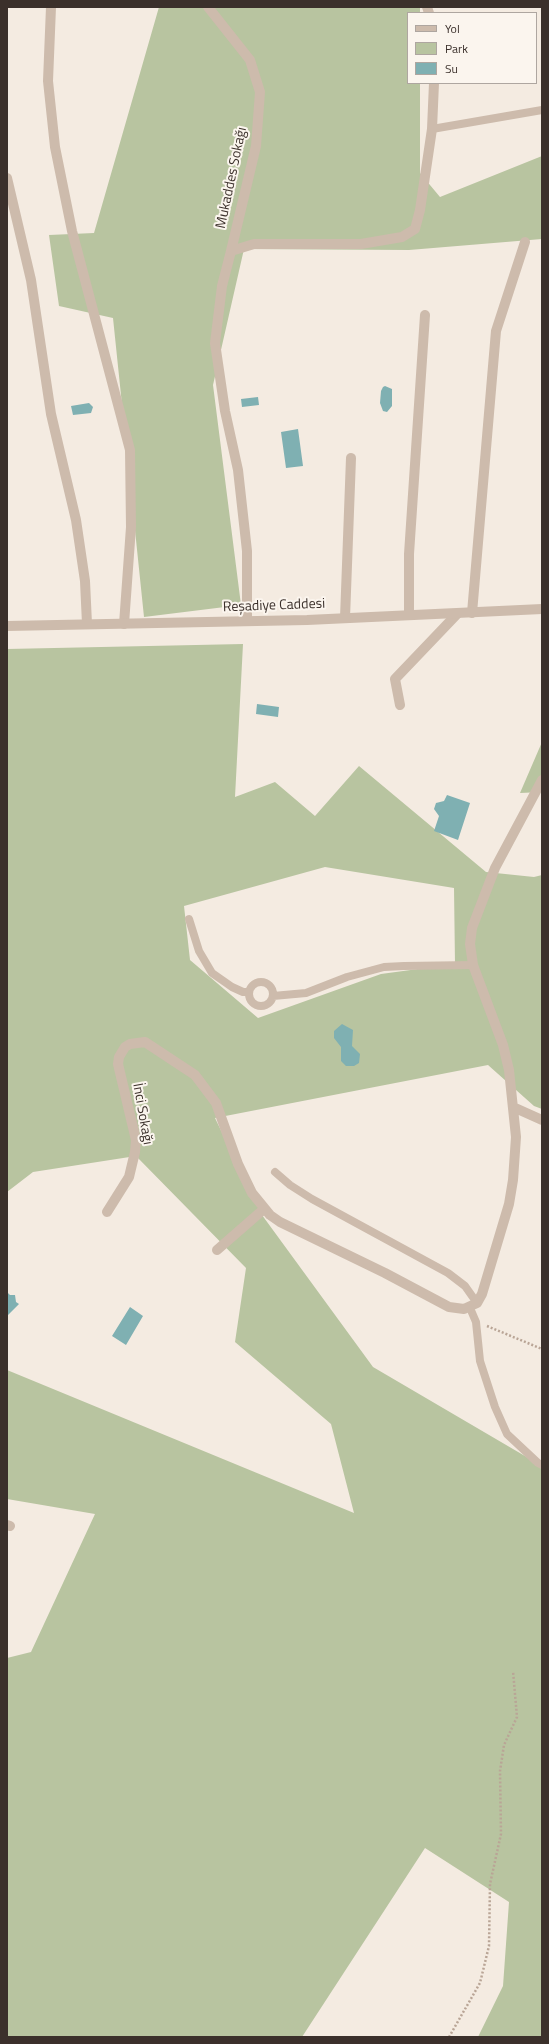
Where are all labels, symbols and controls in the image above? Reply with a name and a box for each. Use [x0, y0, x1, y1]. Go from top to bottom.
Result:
legend [407, 12, 537, 84]
text: Yol [445, 19, 460, 38]
text: Park [445, 39, 468, 58]
text: Su [445, 59, 458, 78]
street label: Mukaddes Sokağı [213, 126, 251, 230]
street label: Reşadiye Caddesi [223, 596, 325, 616]
street label: İnci Sokağı [128, 1082, 156, 1146]

